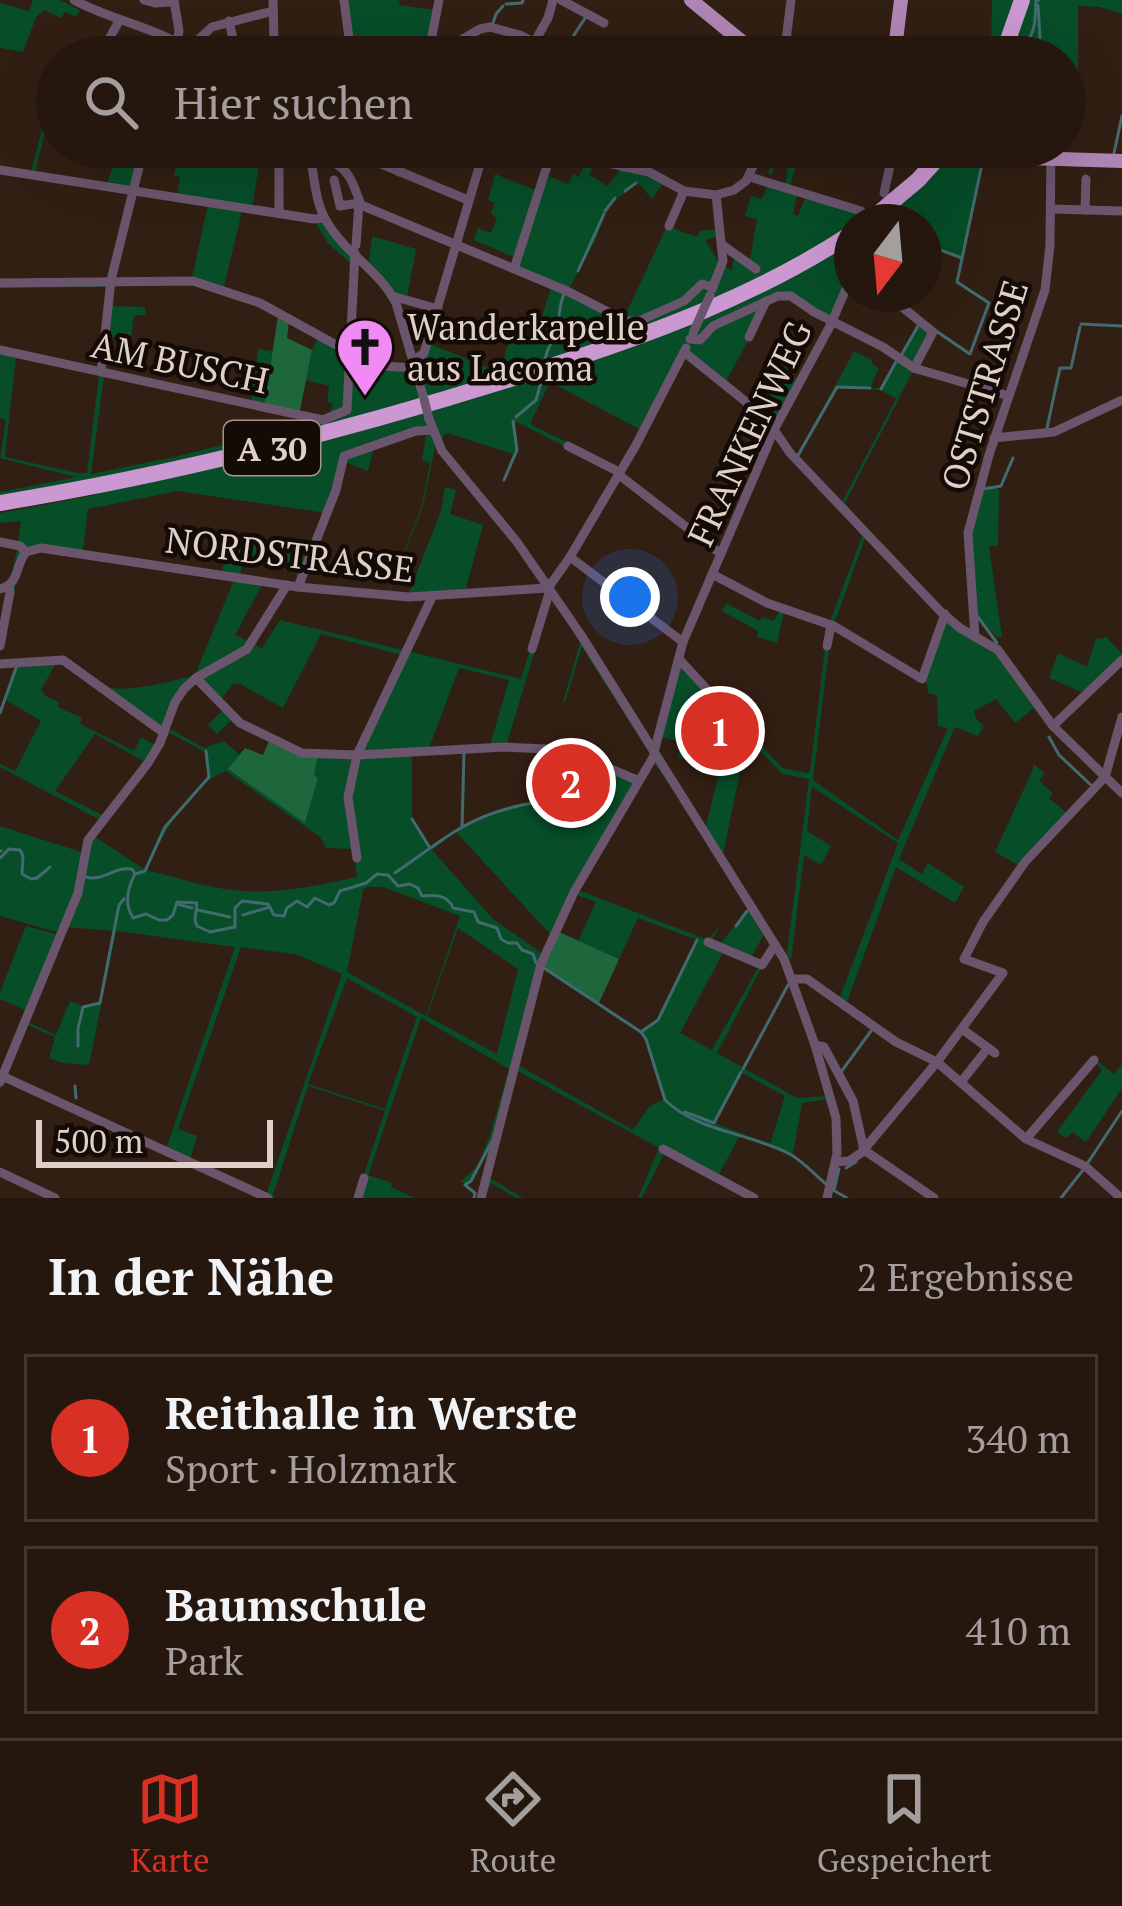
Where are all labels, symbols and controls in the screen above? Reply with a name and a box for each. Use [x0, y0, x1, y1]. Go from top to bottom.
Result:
search box [36, 36, 1086, 168]
icon: search [78, 69, 144, 135]
text: Hier suchen [174, 72, 413, 132]
north arrow [834, 204, 942, 312]
street label: OSTSTRASSE [930, 274, 1038, 496]
place label: Wanderkapelle aus Lacoma [407, 303, 645, 391]
street label: FRANKENWEG [676, 313, 822, 553]
church icon: Wanderkapelle aus Lacoma [334, 316, 396, 398]
street label: AM BUSCH [87, 320, 273, 404]
road number: A 30 [224, 421, 320, 475]
street label: NORDSTRASSE [163, 515, 417, 593]
your location [600, 567, 660, 627]
pin: 1 [681, 686, 759, 776]
pin: 2 [532, 738, 610, 828]
scale bar [36, 1114, 273, 1167]
text: 500 m [54, 1119, 143, 1162]
text: In der Nähe [48, 1242, 334, 1310]
text: 2 Ergebnisse [856, 1250, 1074, 1302]
text: Reithalle in Werste [165, 1382, 578, 1442]
text: 1 [79, 1412, 101, 1464]
text: 340 m [966, 1412, 1071, 1464]
text: Sport · Holzmark [165, 1442, 457, 1494]
text: Baumschule [165, 1574, 427, 1634]
text: 2 [79, 1604, 101, 1656]
text: 410 m [966, 1604, 1071, 1656]
text: Park [165, 1634, 243, 1686]
tab: Karte [130, 1766, 210, 1881]
tab: Route [470, 1766, 556, 1881]
tab: Gespeichert [817, 1766, 992, 1881]

